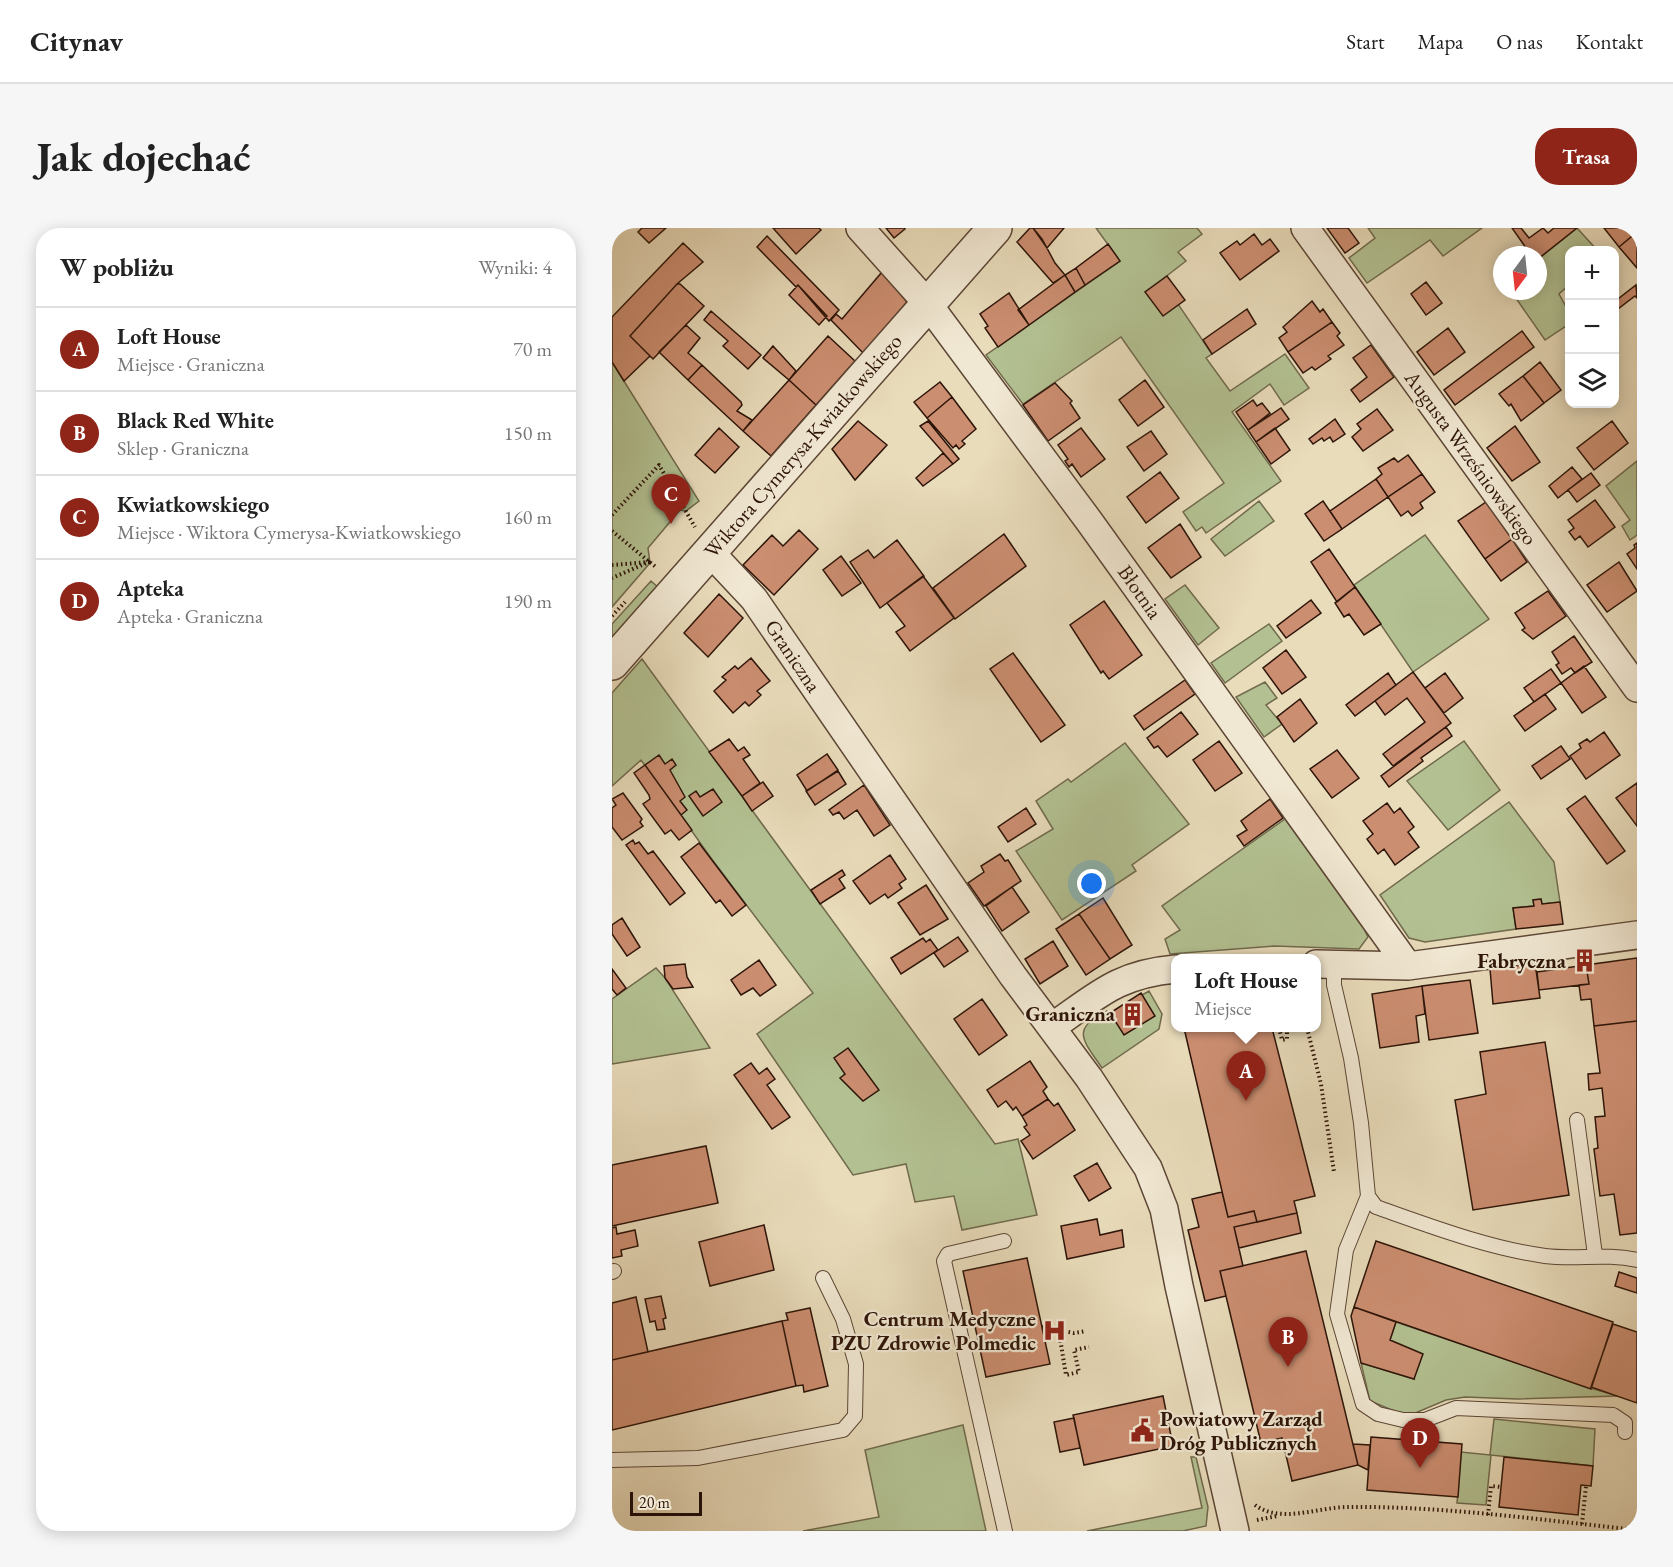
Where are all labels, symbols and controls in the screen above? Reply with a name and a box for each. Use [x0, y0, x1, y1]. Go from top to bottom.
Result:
text: Citynav [30, 23, 123, 59]
text: Start [1346, 28, 1385, 55]
text: Mapa [1418, 28, 1463, 55]
text: O nas [1496, 28, 1543, 55]
text: Kontakt [1576, 28, 1643, 55]
button: Trasa [1535, 128, 1637, 185]
text: Jak dojechać [36, 129, 250, 184]
north arrow [1493, 246, 1547, 300]
map controls [1565, 246, 1619, 408]
button: + [1565, 246, 1619, 300]
text: W pobliżu [60, 250, 174, 284]
text: Wyniki: 4 [479, 254, 552, 280]
button: − [1565, 300, 1619, 354]
text: Loft House [117, 322, 221, 351]
street label: Wiktora Cymerysa-Kwiatkowskiego [698, 328, 908, 564]
text: A [72, 336, 87, 362]
text: 70 m [513, 336, 552, 362]
text: Miejsce · Graniczna [117, 351, 265, 377]
button: layers [1565, 354, 1619, 408]
street label: Augusta Wrześniowskiego [1398, 364, 1544, 550]
text: Black Red White [117, 406, 274, 435]
text: B [73, 420, 86, 446]
text: 150 m [504, 420, 552, 446]
text: Sklep · Graniczna [117, 435, 249, 461]
pin: C [652, 474, 690, 524]
text: Kwiatkowskiego [117, 490, 269, 519]
text: C [72, 504, 87, 530]
text: 160 m [504, 504, 552, 530]
text: Miejsce · Wiktora Cymerysa-Kwiatkowskiego [117, 519, 461, 545]
street label: Błotnia [1112, 559, 1169, 624]
text: Apteka [117, 574, 184, 603]
text: D [72, 588, 87, 614]
text: 190 m [504, 588, 552, 614]
text: Apteka · Graniczna [117, 603, 263, 629]
street label: Graniczna [759, 614, 828, 698]
your location [1077, 869, 1106, 898]
place label: Fabryczna [1477, 947, 1567, 974]
building icon: Fabryczna [1571, 948, 1597, 974]
popup [1171, 954, 1321, 1032]
text: Loft House [1194, 966, 1298, 995]
text: Miejsce [1194, 995, 1251, 1021]
place label: Graniczna [1025, 1000, 1116, 1027]
building icon: Graniczna [1120, 1001, 1146, 1027]
pin: A [1226, 1052, 1266, 1101]
place label: Centrum Medyczne PZU Zdrowie Polmedic [831, 1305, 1036, 1356]
hospital icon: Centrum Medyczne PZU Zdrowie Polmedic [1041, 1318, 1067, 1344]
pin: B [1268, 1318, 1308, 1367]
place label: Powiatowy Zarząd Dróg Publicznych [1160, 1405, 1323, 1456]
public building icon: Powiatowy Zarząd Dróg Publicznych [1129, 1418, 1155, 1444]
pin: D [1400, 1418, 1440, 1468]
scale bar [630, 1489, 702, 1516]
text: 20 m [639, 1492, 670, 1513]

